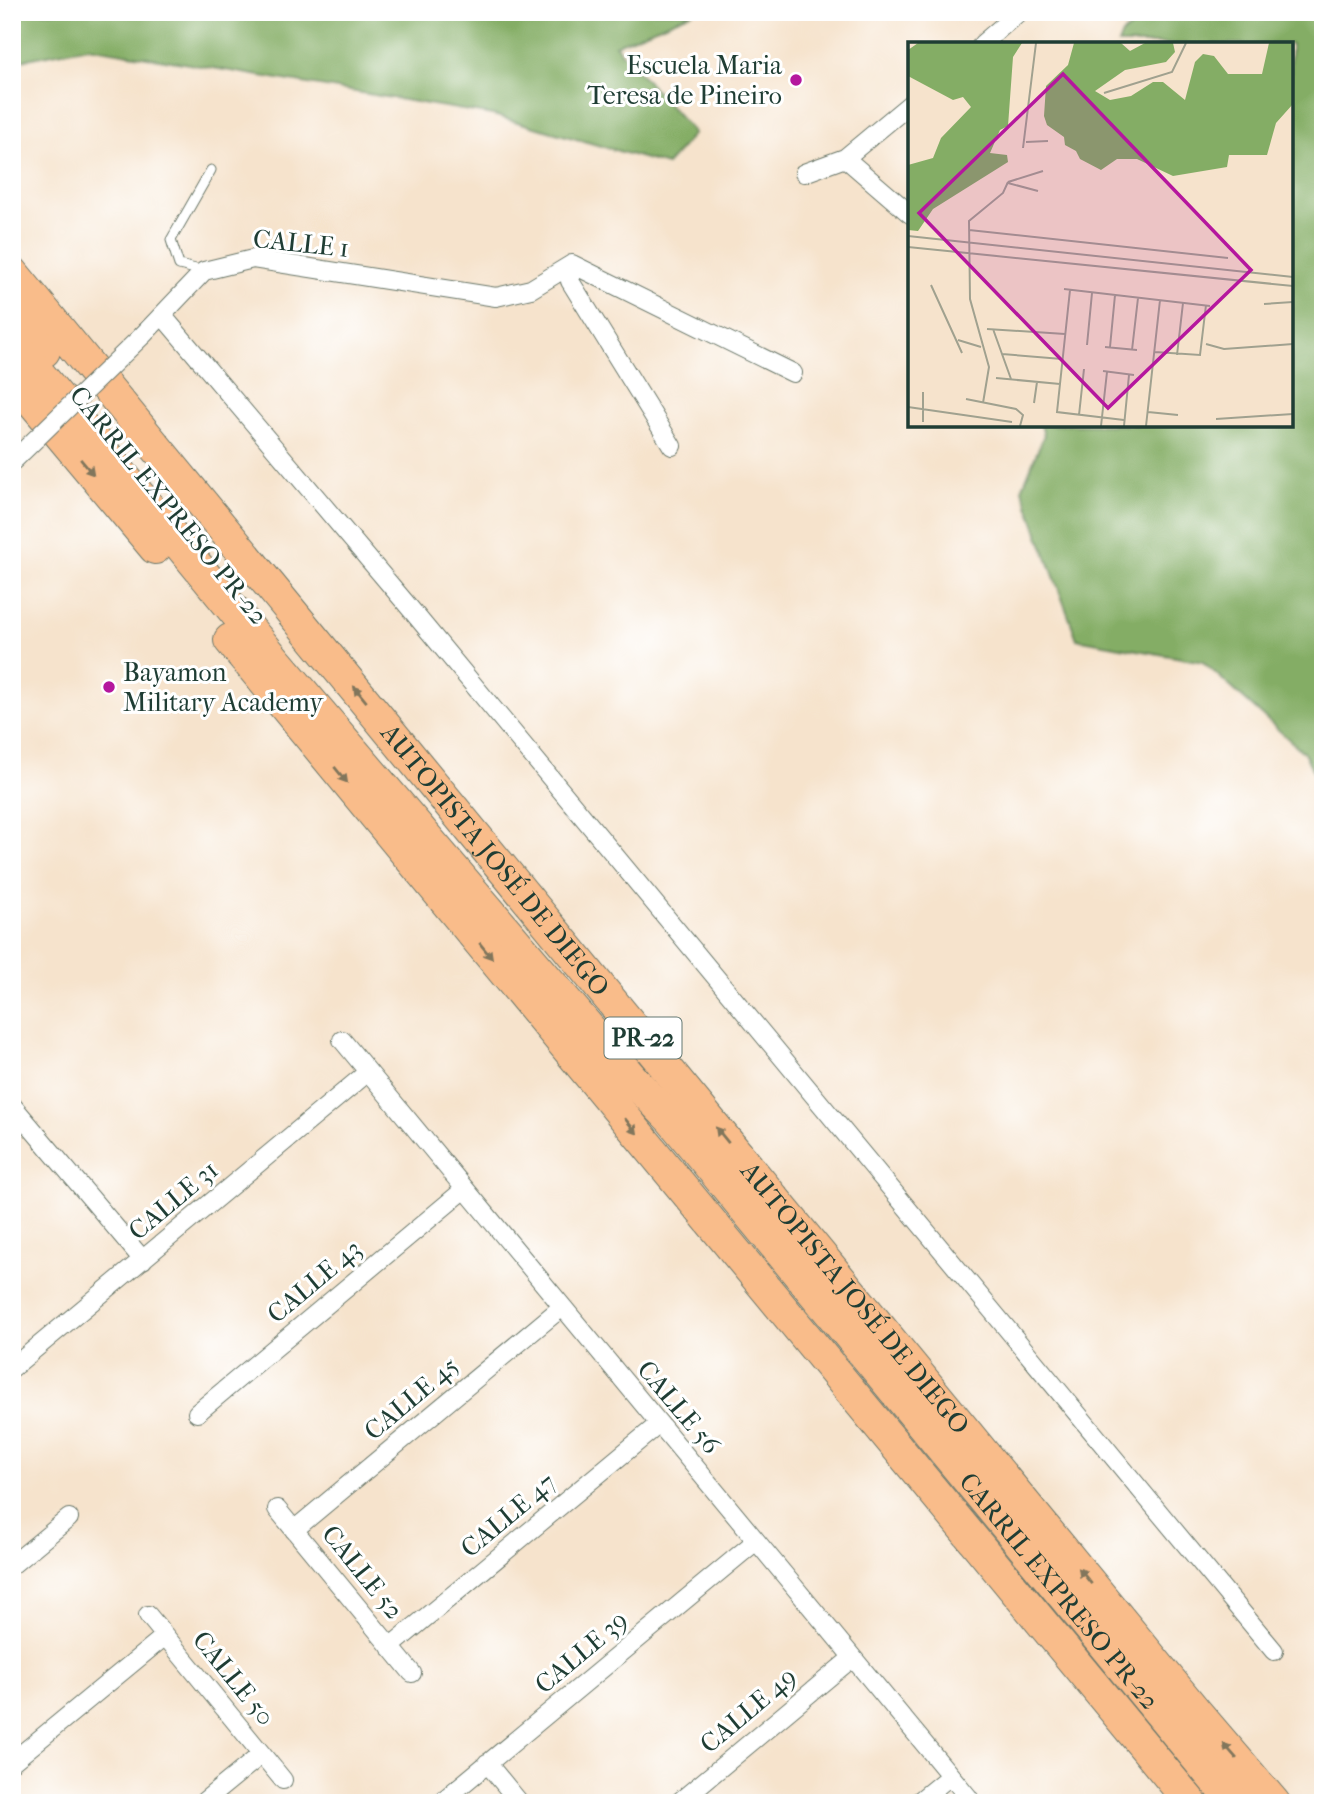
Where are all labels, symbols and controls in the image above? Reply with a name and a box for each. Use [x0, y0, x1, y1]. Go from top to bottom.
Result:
inset map [908, 42, 1293, 427]
place label: Escuela Maria Teresa de Pineiro [587, 50, 783, 111]
marker: Escuela Maria Teresa de Pineiro [788, 72, 804, 88]
street label: CALLE 1 [251, 223, 350, 264]
street label: CARRIL EXPRESO PR-22 [63, 380, 274, 631]
one-way arrow [79, 459, 94, 476]
place label: Bayamon Military Academy [123, 657, 324, 718]
marker: Bayamon Military Academy [101, 679, 117, 695]
one-way arrow [353, 686, 368, 703]
street label: AUTOPISTA JOSÉ DE DIEGO [373, 717, 616, 1002]
one-way arrow [334, 766, 349, 784]
one-way arrow [478, 942, 493, 959]
road number: PR-22 [604, 1018, 682, 1058]
one-way arrow [623, 1118, 638, 1135]
one-way arrow [715, 1126, 730, 1144]
street label: CALLE 31 [122, 1154, 224, 1247]
street label: AUTOPISTA JOSÉ DE DIEGO [733, 1155, 976, 1440]
street label: CALLE 43 [261, 1233, 368, 1330]
street label: CALLE 45 [358, 1350, 465, 1447]
street label: CALLE 56 [631, 1354, 727, 1461]
street label: CALLE 47 [455, 1467, 562, 1564]
street label: CARRIL EXPRESO PR-22 [953, 1467, 1166, 1716]
street label: CALLE 52 [315, 1519, 410, 1625]
one-way arrow [1077, 1567, 1092, 1585]
street label: CALLE 39 [529, 1605, 634, 1700]
street label: CALLE 50 [186, 1625, 281, 1732]
street label: CALLE 49 [694, 1661, 803, 1760]
one-way arrow [1222, 1742, 1238, 1760]

